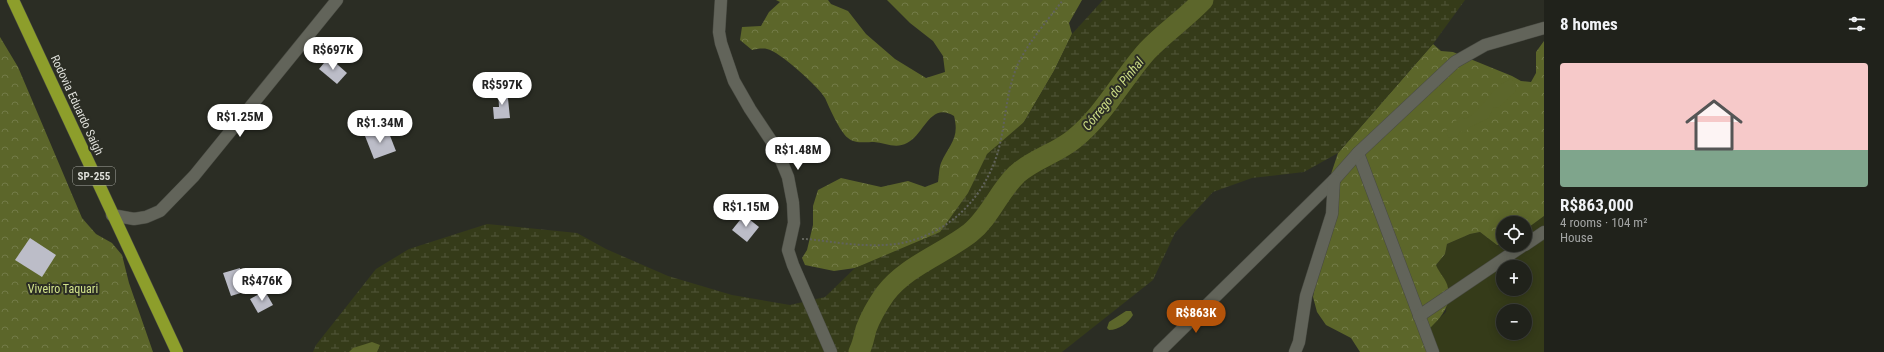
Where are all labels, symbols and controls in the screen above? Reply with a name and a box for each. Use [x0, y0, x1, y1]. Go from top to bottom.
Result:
icon: filters [1846, 13, 1868, 35]
text: 8 homes [1560, 14, 1618, 34]
pin: R$697K [300, 37, 366, 71]
text: R$697K [313, 42, 353, 57]
street label: Rodovia Eduardo Saigh [48, 53, 106, 157]
water label: Córrego do Pinhal [1079, 54, 1148, 133]
pin: R$597K [469, 72, 535, 106]
text: R$597K [482, 77, 522, 92]
icon: home [1678, 89, 1750, 161]
pin: R$1.25M [203, 104, 277, 138]
text: R$1.25M [216, 109, 264, 124]
pin: R$1.34M [343, 110, 417, 144]
text: R$1.34M [356, 115, 404, 130]
pin: R$1.48M [761, 137, 835, 171]
text: R$1.48M [774, 142, 822, 157]
road number: SP-255 [73, 167, 115, 185]
pin: R$1.15M [709, 194, 783, 228]
text: R$863,000 [1560, 195, 1634, 215]
text: R$1.15M [722, 199, 770, 214]
text: 4 rooms · 104 m² [1560, 215, 1647, 230]
map controls [1496, 216, 1532, 340]
button: locate [1496, 216, 1532, 252]
text: House [1560, 230, 1593, 245]
button: + [1496, 260, 1532, 296]
pin: R$476K [229, 268, 295, 302]
text: R$476K [242, 273, 282, 288]
park label: Viveiro Taquari [28, 282, 98, 296]
pin: R$863K [1163, 300, 1229, 334]
button: − [1496, 304, 1532, 340]
text: R$863K [1176, 305, 1216, 320]

